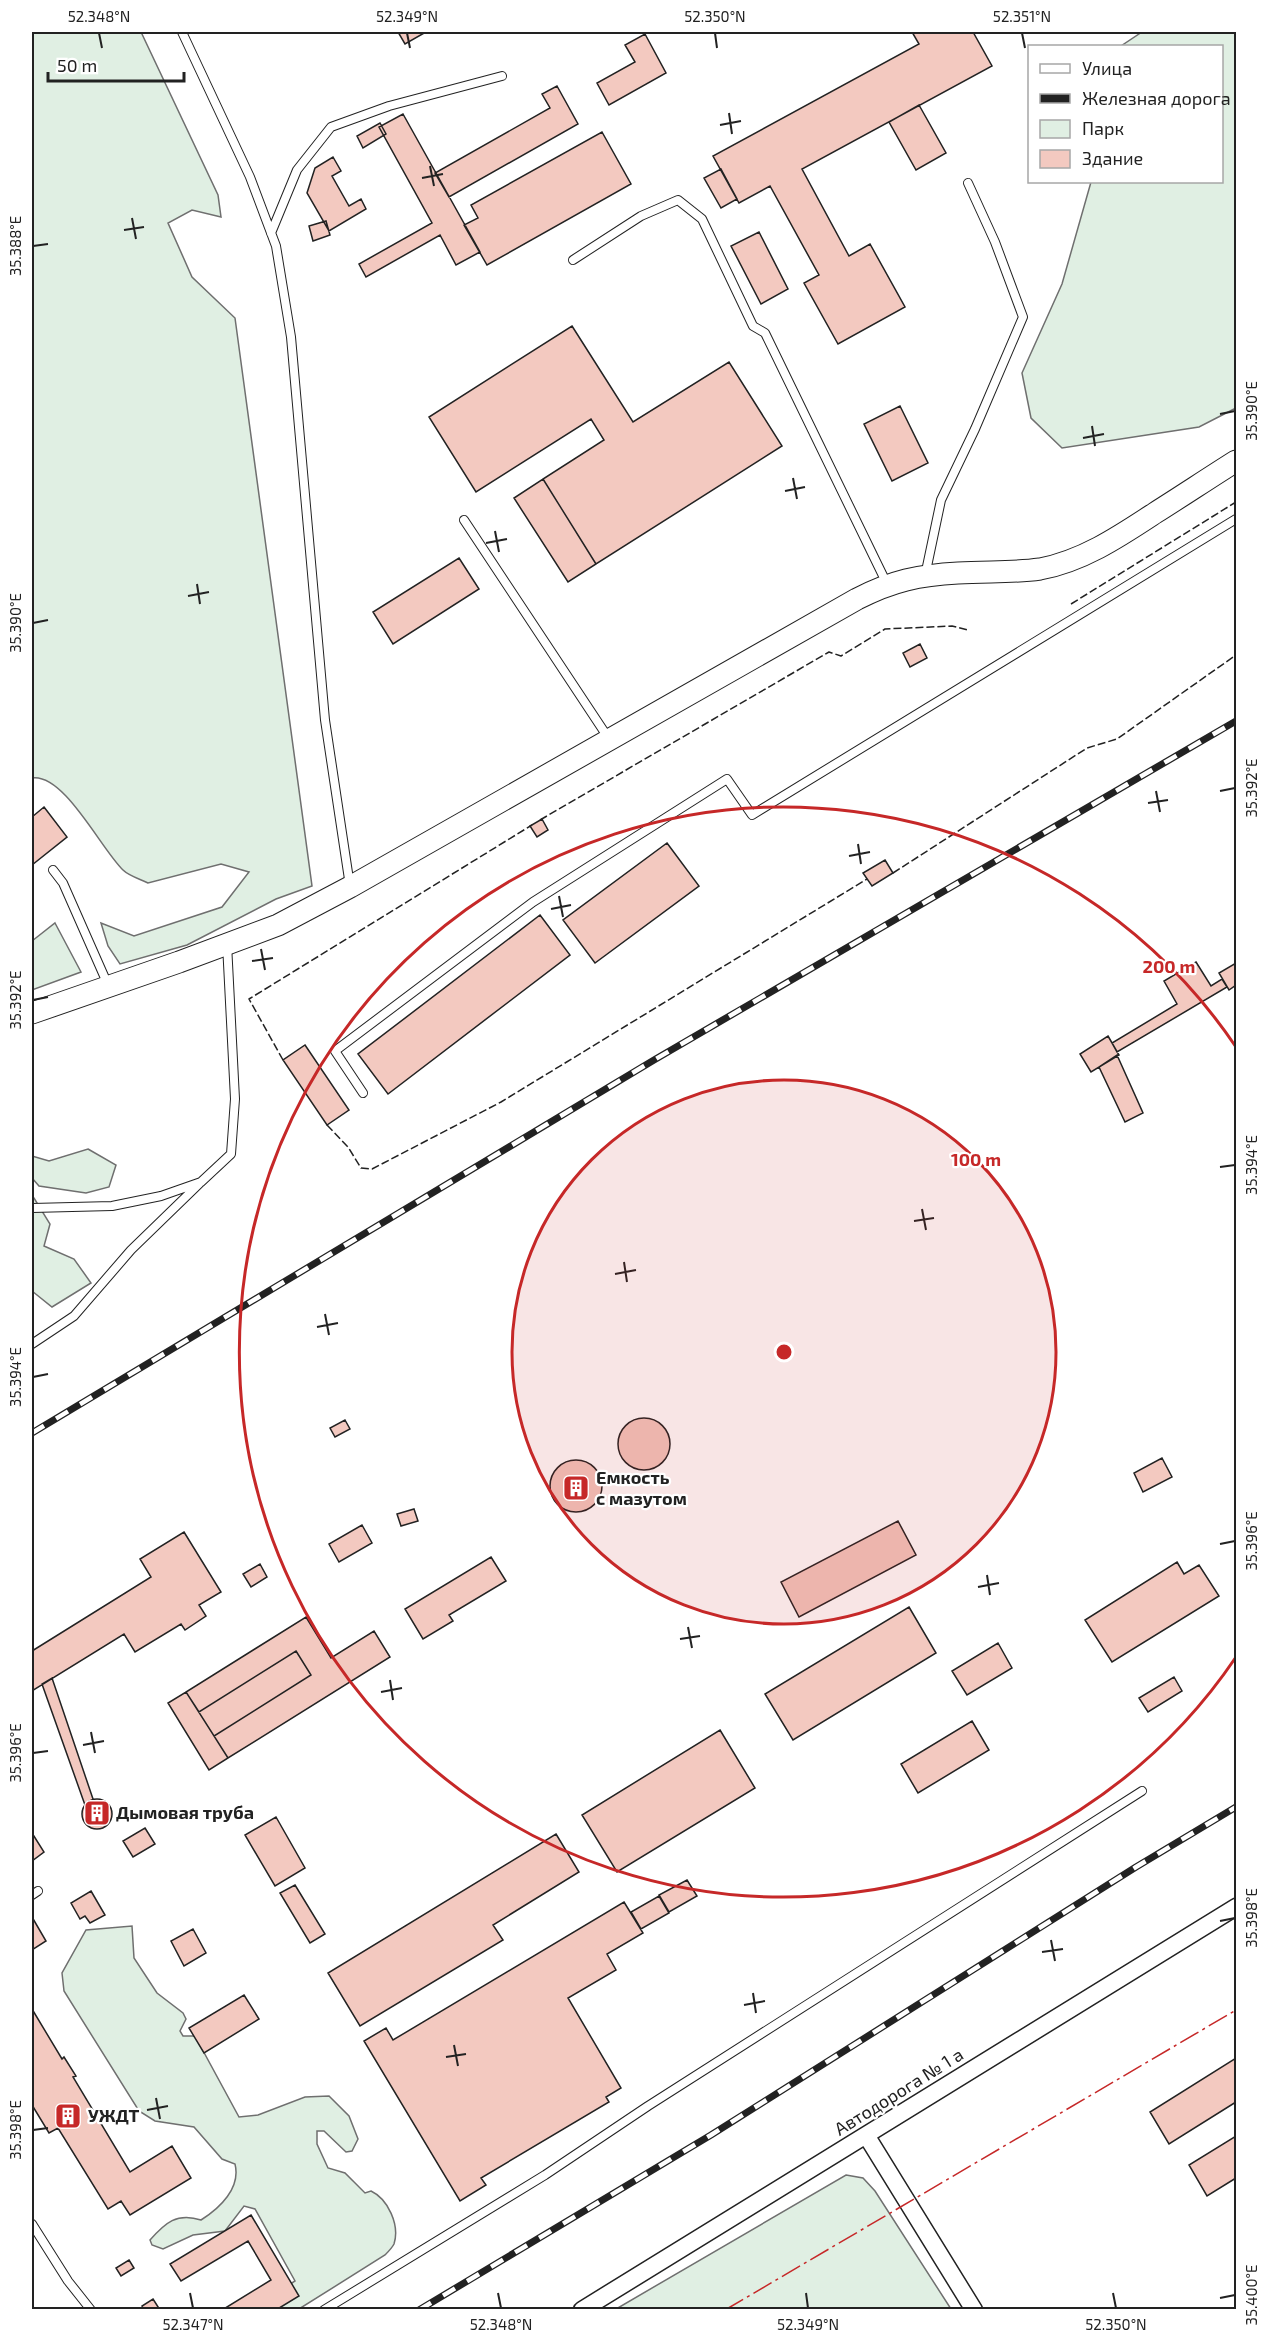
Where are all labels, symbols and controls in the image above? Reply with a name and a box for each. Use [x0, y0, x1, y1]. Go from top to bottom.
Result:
text: 52.348°N [68, 7, 130, 25]
text: 52.349°N [376, 7, 438, 25]
text: 52.350°N [684, 7, 746, 25]
text: 52.351°N [993, 7, 1051, 25]
scale bar [48, 45, 184, 83]
legend [1028, 45, 1223, 183]
text: 50 m [57, 54, 97, 76]
text: Улица [1082, 57, 1132, 79]
text: Железная дорога [1082, 87, 1231, 109]
text: Парк [1082, 117, 1124, 139]
text: Здание [1082, 147, 1143, 169]
text: 35.388°E [6, 216, 24, 276]
text: 35.390°E [1242, 381, 1260, 441]
text: 35.390°E [6, 593, 24, 653]
text: 35.392°E [1242, 758, 1260, 818]
text: 200 m [1143, 955, 1195, 977]
text: 35.392°E [6, 970, 24, 1030]
text: 35.394°E [1242, 1135, 1260, 1195]
text: 100 m [951, 1148, 1001, 1170]
centre of rings [774, 1342, 794, 1362]
text: 35.394°E [6, 1347, 24, 1407]
place label: Емкость с мазутом [596, 1466, 687, 1509]
building icon: Емкость с мазутом [561, 1473, 591, 1503]
text: 35.396°E [1242, 1511, 1260, 1571]
text: 35.396°E [6, 1723, 24, 1783]
building icon: Дымовая труба [82, 1798, 112, 1828]
place label: Дымовая труба [116, 1801, 254, 1823]
text: 35.398°E [1242, 1888, 1260, 1948]
street label: Автодорога № 1 а [830, 2043, 967, 2140]
text: 35.398°E [6, 2100, 24, 2160]
building icon: УЖДТ [53, 2101, 83, 2131]
place label: УЖДТ [88, 2104, 139, 2126]
text: 35.400°E [1242, 2265, 1260, 2325]
text: 52.347°N [162, 2315, 224, 2333]
text: 52.348°N [470, 2315, 532, 2333]
text: 52.349°N [777, 2315, 839, 2333]
text: 52.350°N [1085, 2315, 1147, 2333]

